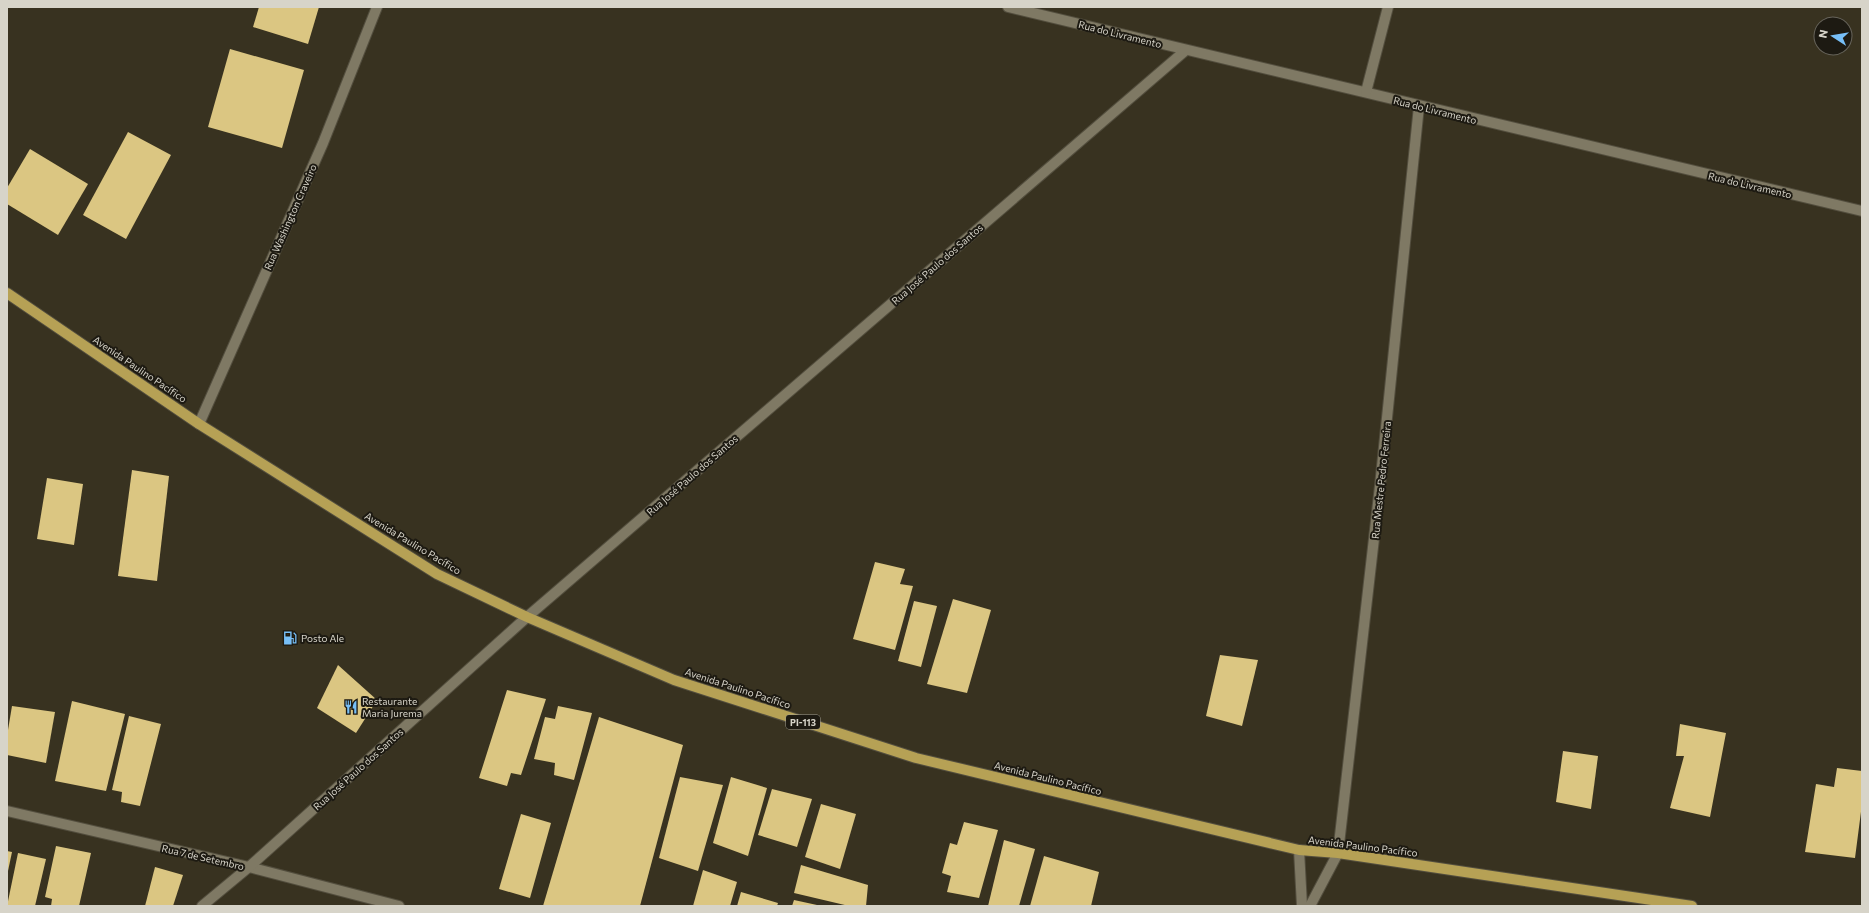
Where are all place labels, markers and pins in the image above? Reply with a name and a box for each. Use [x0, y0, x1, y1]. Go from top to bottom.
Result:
fuel station icon: Posto Ale [282, 630, 298, 646]
place label: Posto Ale [301, 632, 344, 644]
place label: Restaurante Maria Jurema [362, 695, 422, 719]
restaurant icon: Restaurante Maria Jurema [343, 699, 359, 715]

